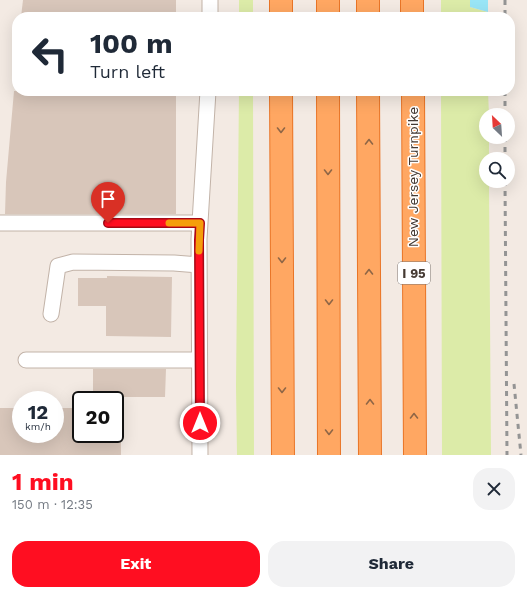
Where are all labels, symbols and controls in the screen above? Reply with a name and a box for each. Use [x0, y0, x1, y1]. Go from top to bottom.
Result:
text: 100 m [90, 27, 173, 60]
icon: left [24, 28, 76, 80]
text: Turn left [90, 61, 165, 82]
street label: New Jersey Turnpike [405, 107, 421, 247]
north arrow [479, 108, 515, 144]
map controls [479, 108, 515, 188]
one-way arrow [277, 127, 286, 133]
one-way arrow [365, 139, 373, 145]
button: search [479, 152, 515, 188]
one-way arrow [324, 169, 332, 175]
pin [91, 182, 125, 223]
icon: arrive [97, 188, 119, 210]
one-way arrow [278, 257, 286, 263]
road number: I 95 [398, 262, 430, 284]
one-way arrow [365, 269, 373, 275]
one-way arrow [325, 299, 333, 305]
one-way arrow [278, 387, 286, 393]
speed limit sign: 20 [72, 391, 124, 443]
one-way arrow [366, 399, 374, 405]
text: 12 [28, 400, 48, 424]
position arrow [179, 402, 221, 444]
one-way arrow [410, 413, 418, 419]
text: km/h [25, 421, 51, 432]
one-way arrow [325, 429, 333, 435]
text: 1 min [12, 468, 74, 496]
button: close [473, 468, 515, 510]
text: 150 m · 12:35 [12, 497, 93, 512]
button: Exit [12, 541, 260, 587]
button: Share [268, 541, 515, 587]

